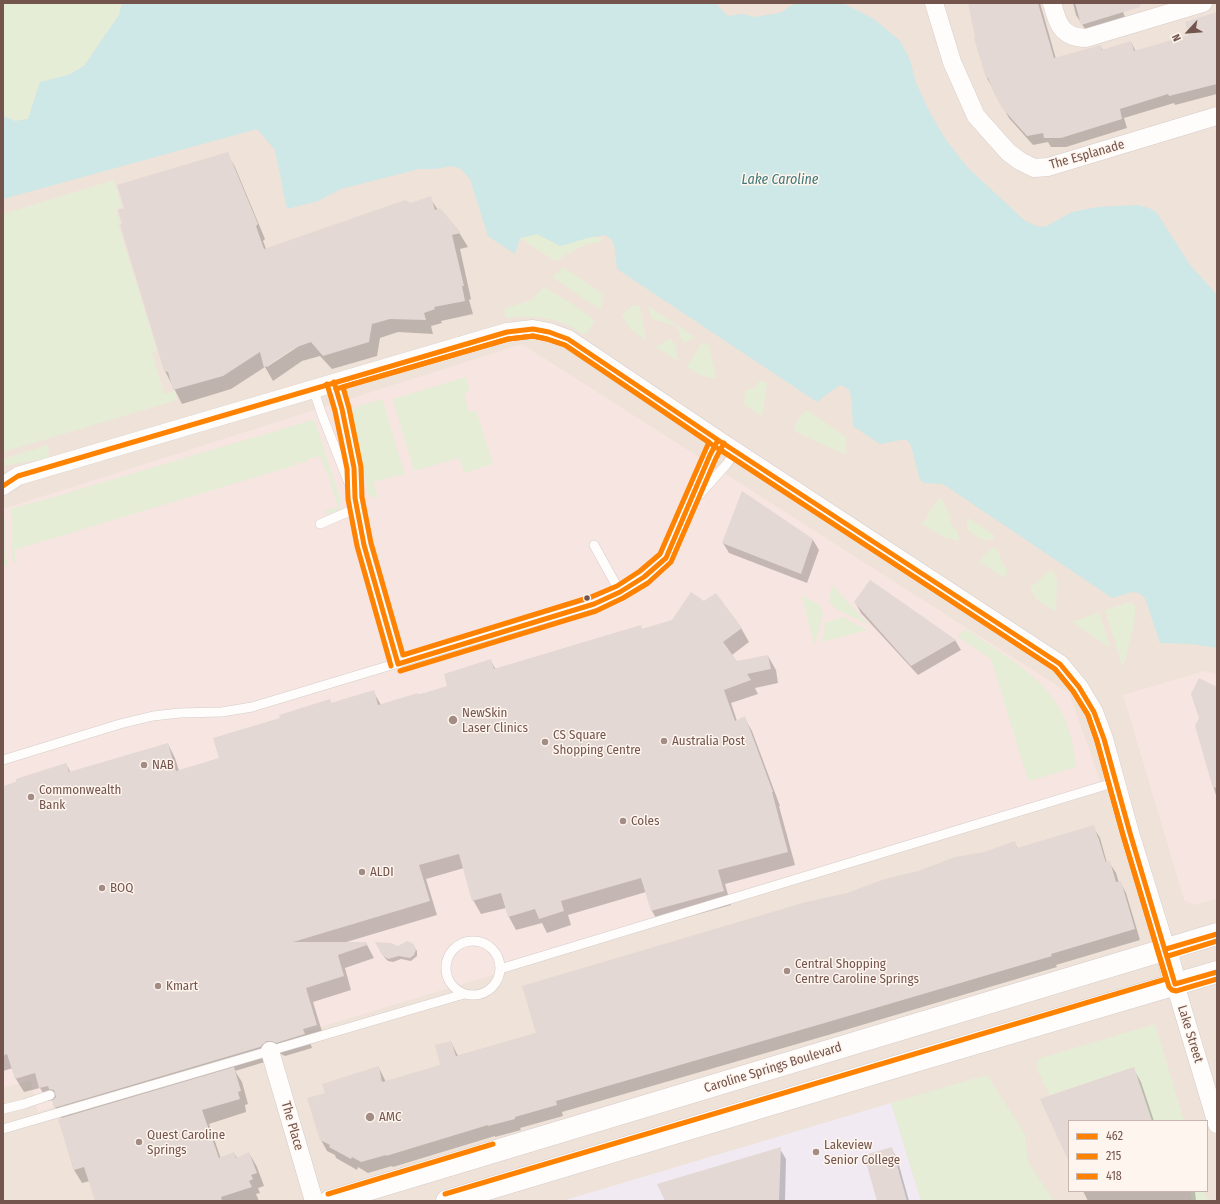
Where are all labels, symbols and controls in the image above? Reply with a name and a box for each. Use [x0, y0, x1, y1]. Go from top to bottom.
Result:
north arrow [1168, 12, 1208, 52]
text: N [1169, 32, 1184, 43]
street label: The Esplanade [1048, 137, 1126, 173]
water label: Lake Caroline [742, 172, 818, 188]
unlabelled marker [582, 593, 592, 603]
place label: NewSkin Laser Clinics [462, 705, 528, 736]
marker: NewSkin Laser Clinics [447, 714, 459, 726]
place label: CS Square Shopping Centre [553, 727, 641, 758]
place label: Australia Post [672, 733, 745, 749]
marker: Australia Post [659, 736, 669, 746]
marker: CS Square Shopping Centre [540, 737, 550, 747]
place label: NAB [152, 757, 174, 773]
marker: NAB [139, 760, 149, 770]
place label: Commonwealth Bank [39, 782, 121, 813]
marker: Commonwealth Bank [26, 792, 36, 802]
place label: Coles [631, 813, 660, 829]
marker: Coles [618, 816, 628, 826]
place label: ALDI [370, 864, 394, 880]
marker: ALDI [357, 867, 367, 877]
place label: BOQ [110, 880, 133, 896]
marker: BOQ [97, 883, 107, 893]
place label: Central Shopping Centre Caroline Springs [795, 956, 919, 987]
marker: Central Shopping Centre Caroline Springs [782, 966, 792, 976]
place label: Kmart [166, 978, 198, 994]
marker: Kmart [153, 981, 163, 991]
street label: Lake Street [1174, 1003, 1206, 1065]
street label: Caroline Springs Boulevard [702, 1040, 844, 1096]
street label: The Place [278, 1100, 306, 1152]
place label: AMC [379, 1109, 402, 1125]
marker: AMC [364, 1111, 376, 1123]
legend [1068, 1120, 1208, 1192]
place label: Quest Caroline Springs [147, 1127, 225, 1158]
text: 462 [1106, 1129, 1123, 1143]
marker: Quest Caroline Springs [134, 1137, 144, 1147]
place label: Lakeview Senior College [824, 1137, 900, 1168]
marker: Lakeview Senior College [811, 1147, 821, 1157]
text: 215 [1106, 1149, 1121, 1163]
text: 418 [1106, 1169, 1122, 1183]

